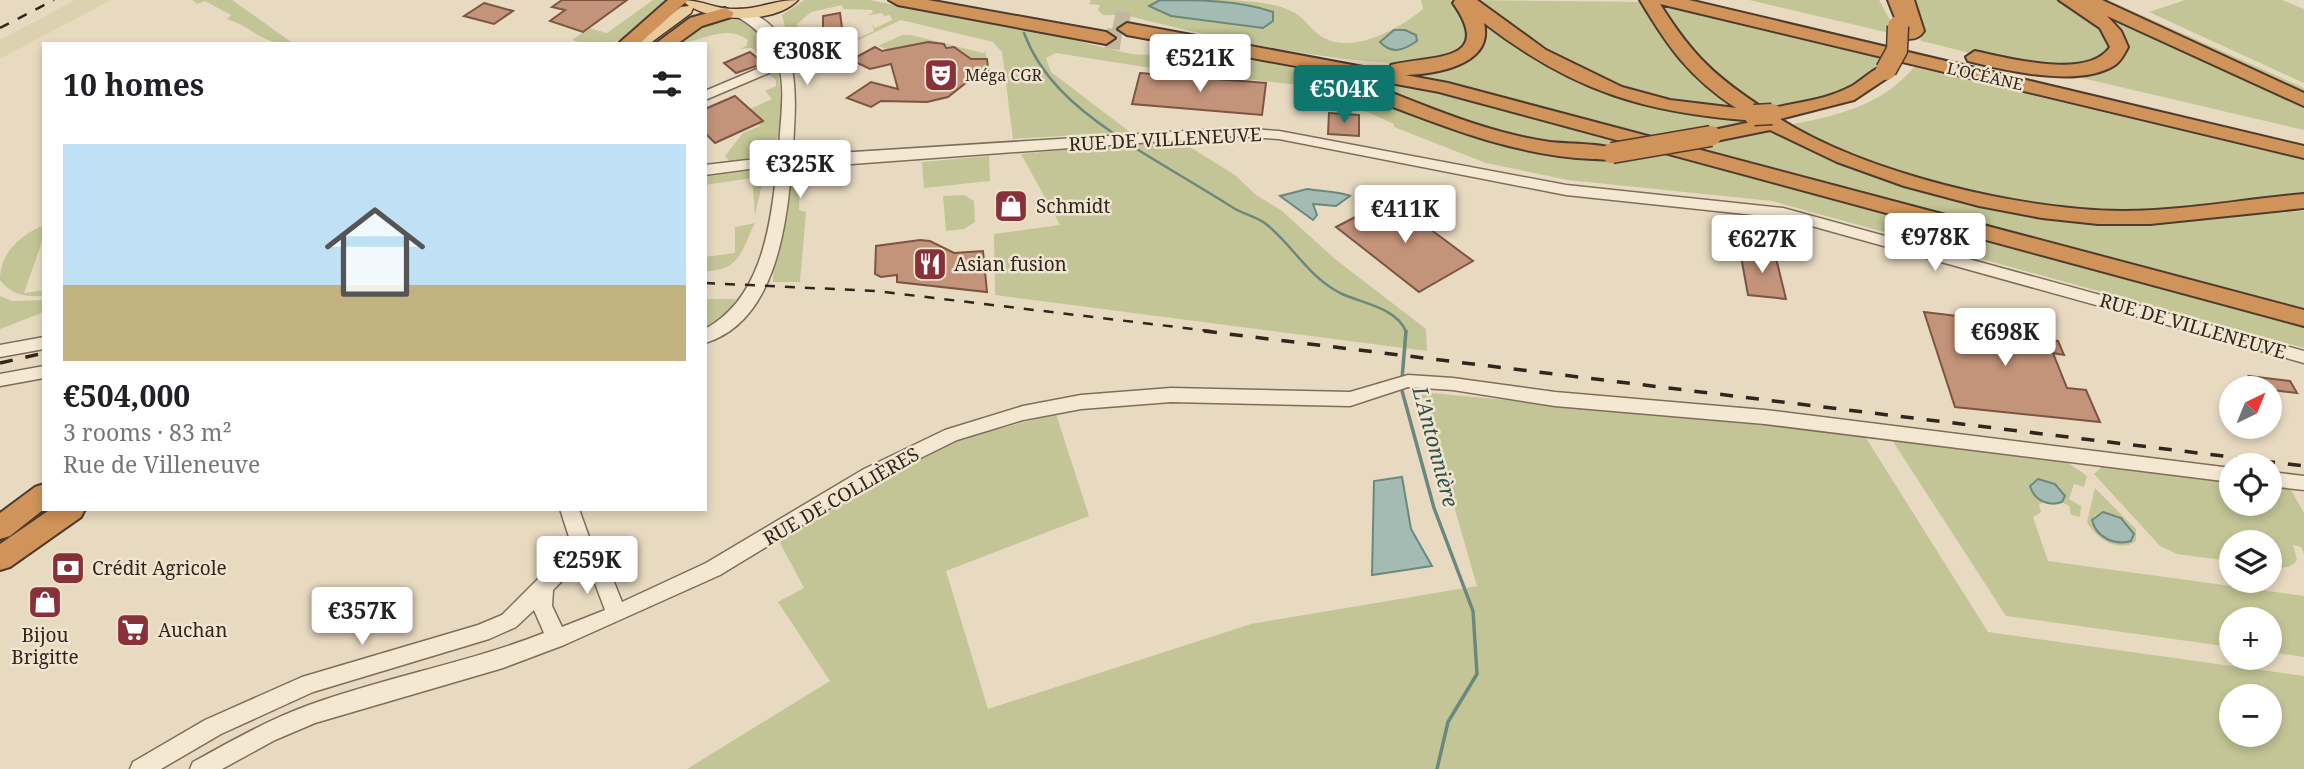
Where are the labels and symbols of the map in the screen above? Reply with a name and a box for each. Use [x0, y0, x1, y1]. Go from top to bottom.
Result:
pin: €308K [758, 28, 856, 87]
pin: €521K [1151, 34, 1249, 94]
theatre icon: Méga CGR [922, 56, 960, 94]
street label: L’OCÉANE [1945, 57, 2025, 95]
place label: Méga CGR [965, 64, 1043, 86]
pin: €504K [1295, 66, 1393, 125]
street label: RUE DE VILLENEUVE [1068, 121, 1262, 157]
pin: €325K [751, 140, 849, 200]
pin: €411K [1356, 186, 1454, 245]
shop icon: Schmidt [992, 187, 1030, 225]
place label: Schmidt [1036, 193, 1110, 219]
pin: €978K [1886, 214, 1984, 273]
pin: €627K [1713, 216, 1811, 275]
restaurant icon: Asian fusion [911, 245, 949, 283]
place label: Asian fusion [954, 251, 1067, 277]
street label: RUE DE VILLENEUVE [2097, 287, 2290, 365]
pin: €698K [1956, 308, 2054, 368]
north arrow [2219, 376, 2282, 439]
water label: L'Antonnière [1406, 382, 1465, 510]
street label: RUE DE COLLIÈRES [758, 441, 924, 551]
pin: €259K [538, 536, 636, 596]
bank icon: Crédit Agricole [49, 549, 87, 587]
place label: Crédit Agricole [92, 555, 227, 581]
shop icon: Bijou Brigitte [26, 583, 64, 621]
pin: €357K [313, 588, 411, 647]
supermarket icon: Auchan [114, 611, 152, 649]
place label: Auchan [158, 617, 227, 643]
place label: Bijou Brigitte [11, 622, 79, 670]

